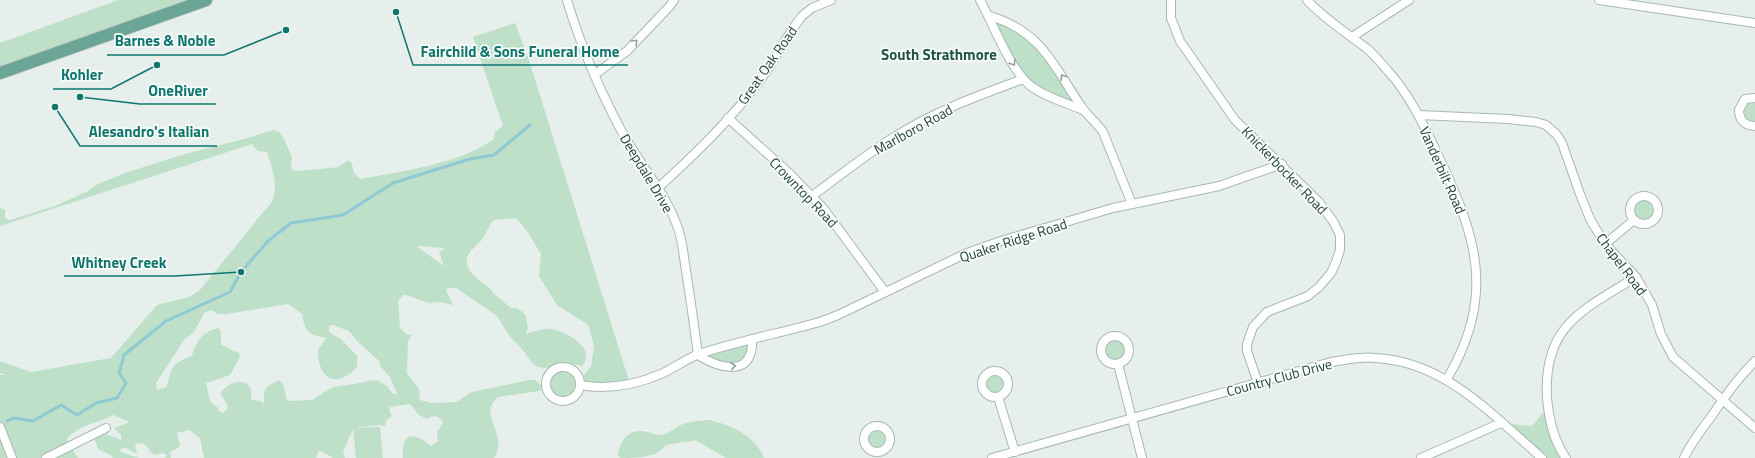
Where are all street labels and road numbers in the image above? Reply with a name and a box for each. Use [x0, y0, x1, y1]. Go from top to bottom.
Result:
street label: Great Oak Road [732, 21, 802, 109]
street label: Marlboro Road [870, 99, 956, 159]
street label: Knickerbocker Road [1237, 121, 1333, 219]
street label: Vanderbilt Road [1414, 123, 1472, 217]
street label: Deepdale Drive [615, 129, 679, 217]
street label: Crowntop Road [765, 152, 843, 232]
street label: Quaker Ridge Road [957, 213, 1069, 267]
street label: Chapel Road [1592, 228, 1652, 300]
street label: Country Club Drive [1224, 353, 1334, 401]

